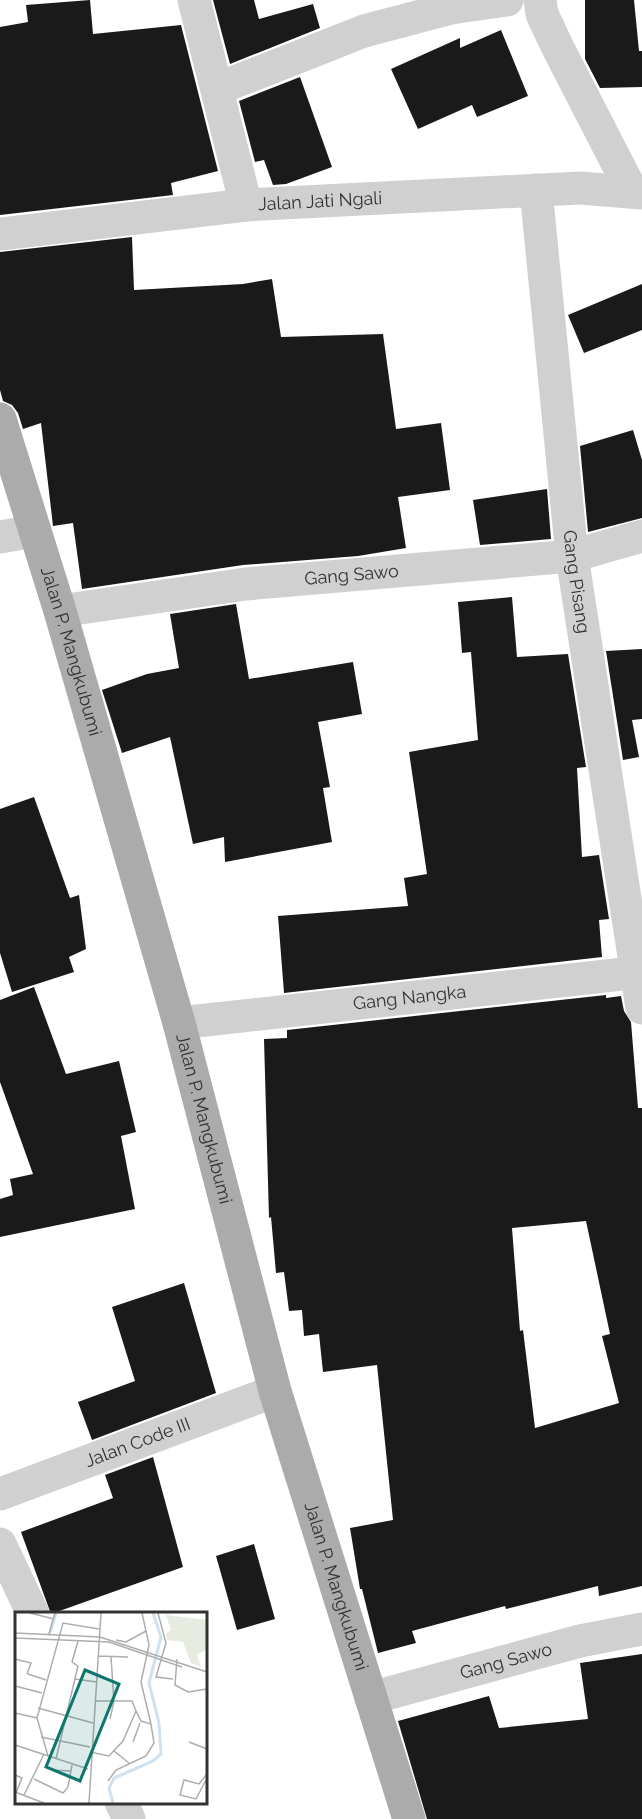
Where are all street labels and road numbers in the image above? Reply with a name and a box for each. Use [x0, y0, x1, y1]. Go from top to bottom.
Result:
street label: Jalan Jati Ngali [258, 187, 383, 214]
street label: Gang Pisang [560, 529, 595, 635]
street label: Gang Sawo [304, 560, 400, 589]
street label: Jalan P. Mangkubumi [37, 564, 107, 738]
street label: Gang Nangka [352, 980, 467, 1014]
street label: Jalan P. Mangkubumi [172, 1031, 237, 1206]
street label: Jalan Code III [82, 1413, 193, 1471]
street label: Jalan P. Mangkubumi [300, 1499, 373, 1673]
street label: Gang Sawo [458, 1638, 555, 1683]

